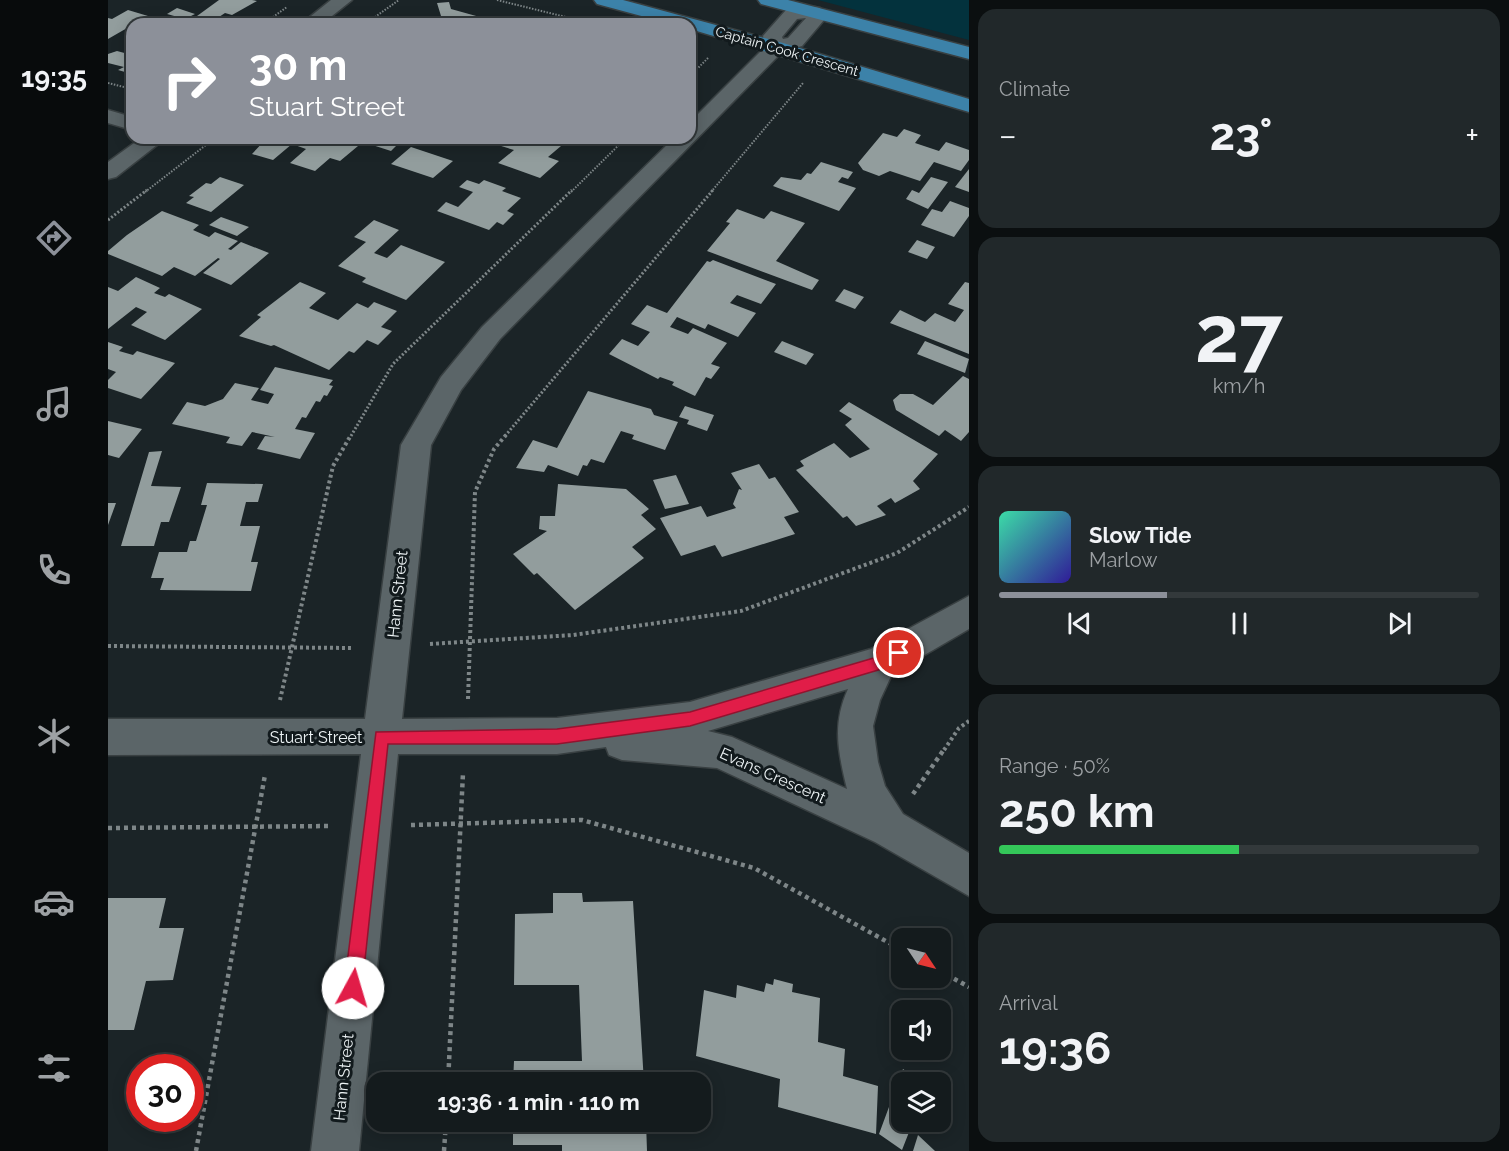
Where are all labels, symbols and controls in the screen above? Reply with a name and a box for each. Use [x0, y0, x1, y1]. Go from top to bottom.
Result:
street label: Captain Cook Crescent [714, 23, 861, 79]
text: 30 m [249, 41, 347, 90]
icon: right [150, 42, 228, 120]
text: 19:35 [21, 62, 87, 93]
text: Climate [999, 77, 1070, 101]
text: Stuart Street [249, 91, 405, 122]
text: 23° [1210, 108, 1272, 161]
text: − [999, 116, 1017, 155]
text: + [1465, 116, 1479, 155]
icon: directions [33, 217, 75, 259]
text: 27 [1195, 289, 1283, 380]
text: km/h [1213, 374, 1265, 398]
icon: music [33, 383, 75, 425]
text: Slow Tide [1089, 522, 1191, 548]
text: Marlow [1089, 548, 1158, 572]
icon: phone [33, 549, 75, 591]
street label: Hann Street [383, 549, 412, 639]
icon: previous [1063, 607, 1096, 640]
icon: pause [1223, 607, 1256, 640]
icon: next [1383, 607, 1416, 640]
pin [873, 627, 924, 678]
icon: arrive [882, 636, 915, 669]
icon: climate [33, 715, 75, 757]
street label: Stuart Street [270, 728, 363, 747]
street label: Evans Crescent [717, 744, 829, 808]
text: Range · 50% [999, 754, 1110, 778]
text: 250 km [999, 785, 1155, 838]
icon: car [33, 881, 75, 923]
north arrow [891, 928, 951, 988]
map controls [891, 928, 951, 1132]
position arrow [321, 956, 385, 1020]
text: Arrival [999, 991, 1058, 1015]
button: sound [891, 1000, 951, 1060]
text: 19:36 [999, 1022, 1111, 1075]
street label: Hann Street [329, 1032, 358, 1122]
icon: filters [33, 1047, 75, 1089]
speed limit sign: 30 [126, 1054, 204, 1132]
button: layers [891, 1072, 951, 1132]
text: 19:36 · 1 min · 110 m [437, 1089, 640, 1115]

